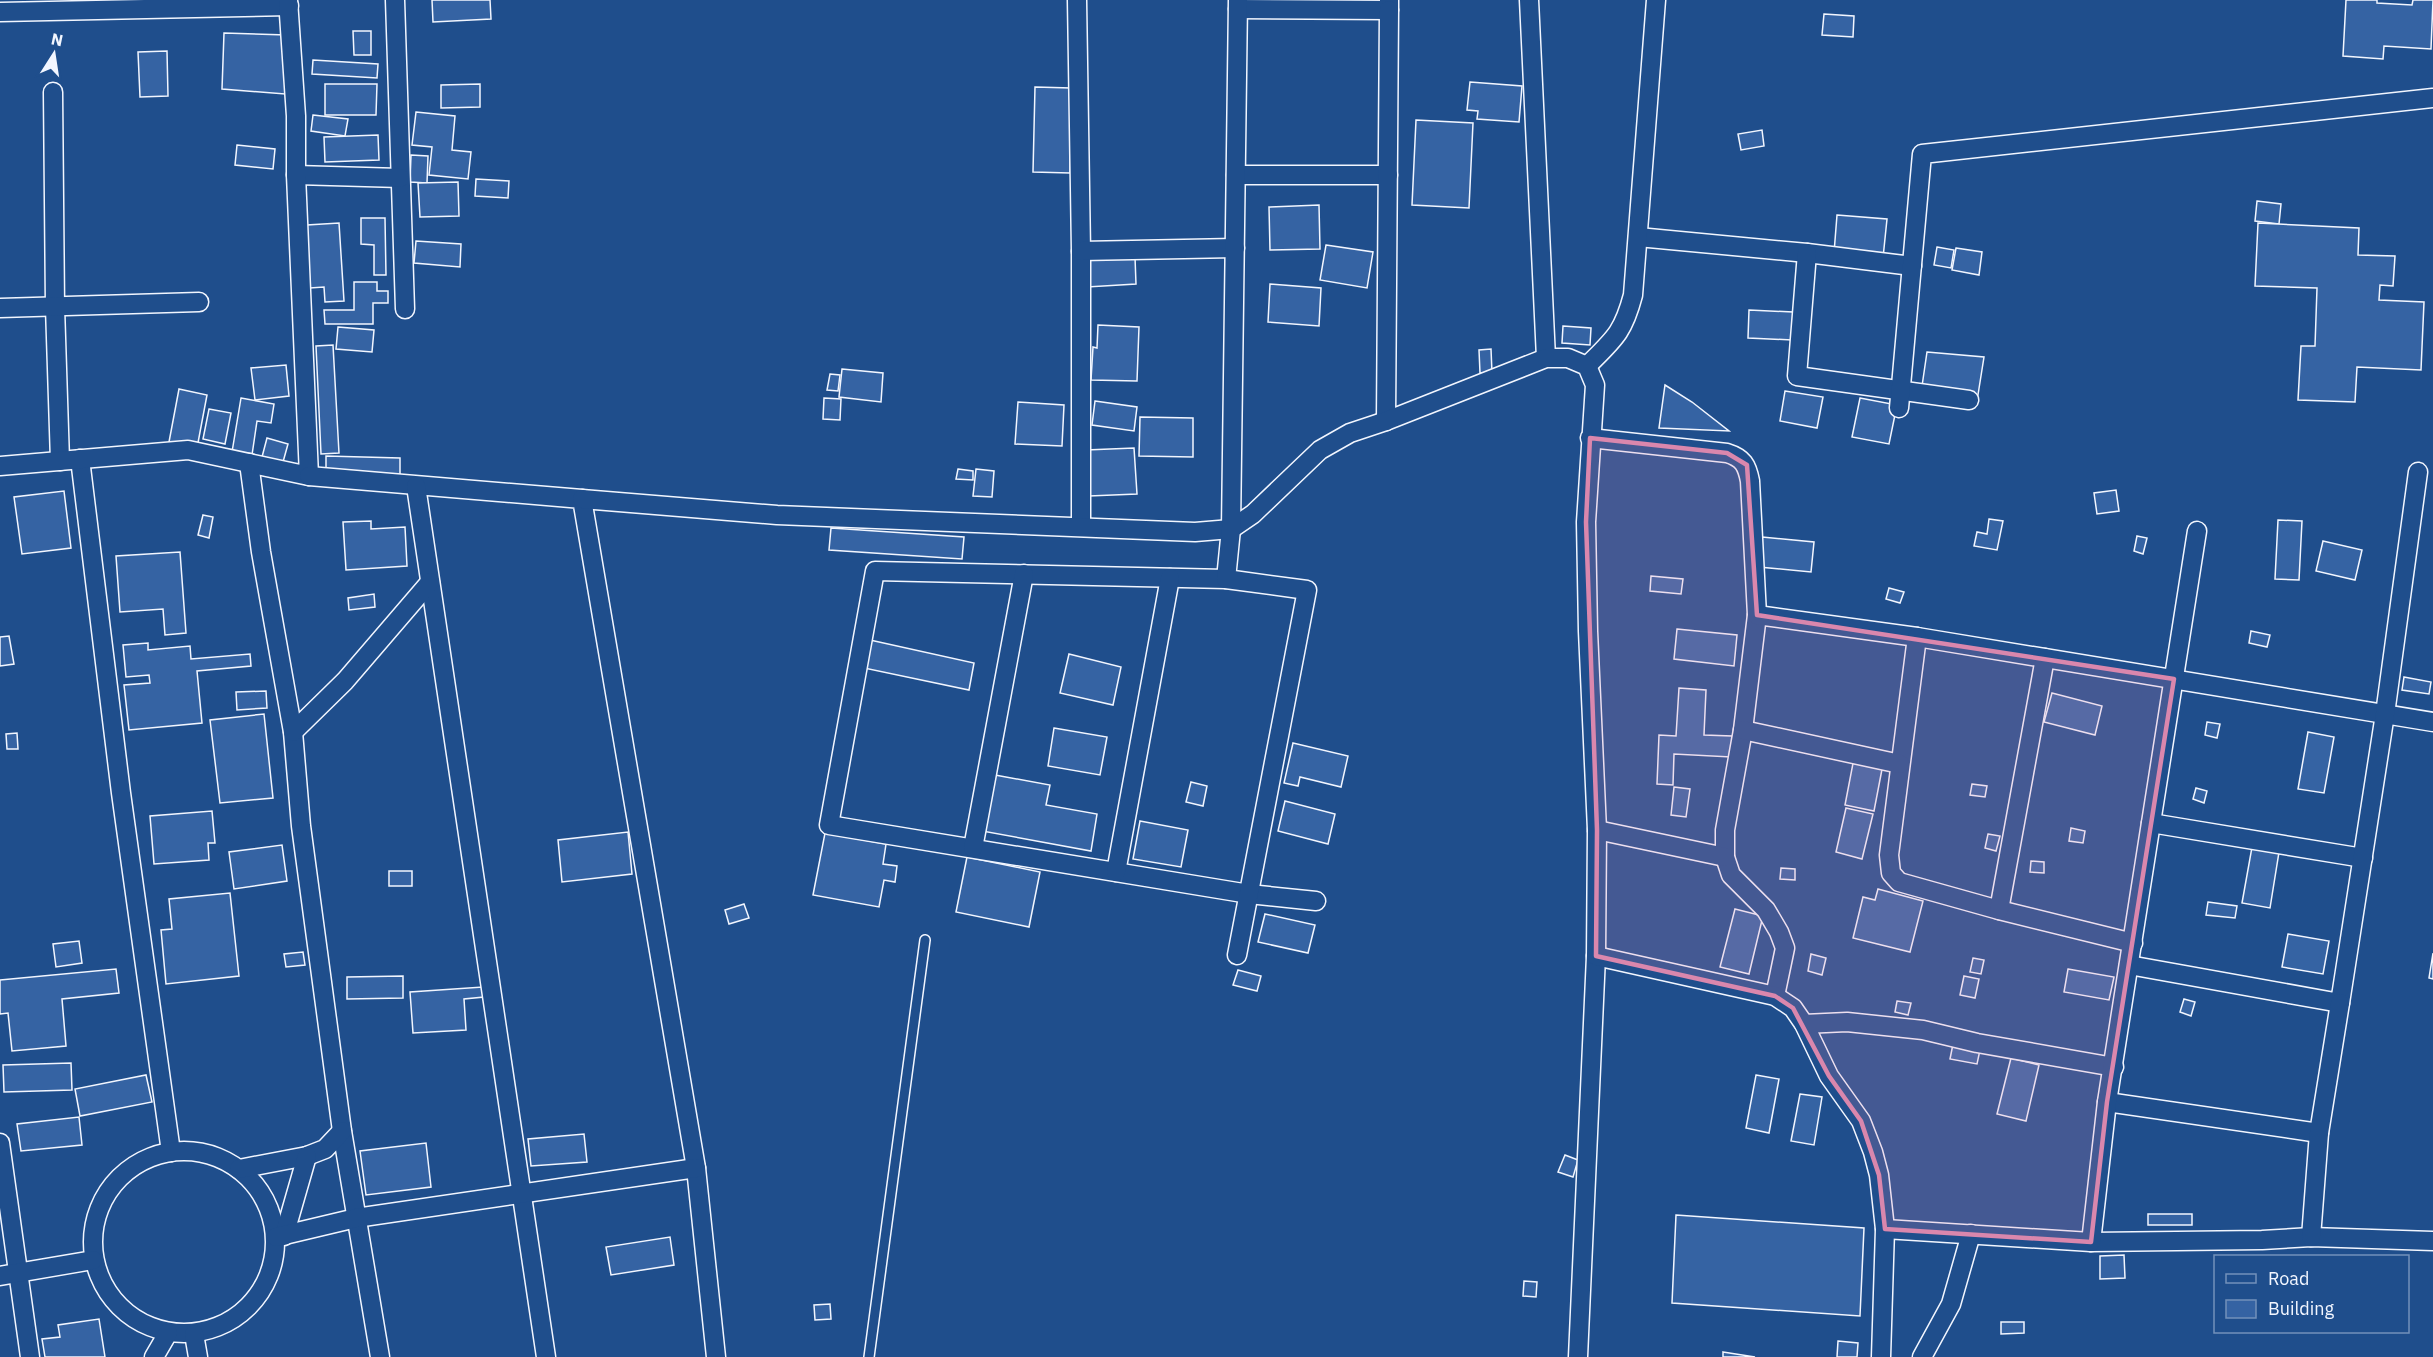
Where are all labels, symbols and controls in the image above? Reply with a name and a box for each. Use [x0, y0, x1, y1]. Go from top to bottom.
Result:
north arrow [24, 24, 84, 84]
text: N [49, 28, 65, 50]
legend [2214, 1255, 2409, 1333]
text: Road [2268, 1267, 2309, 1290]
text: Building [2268, 1297, 2335, 1320]

